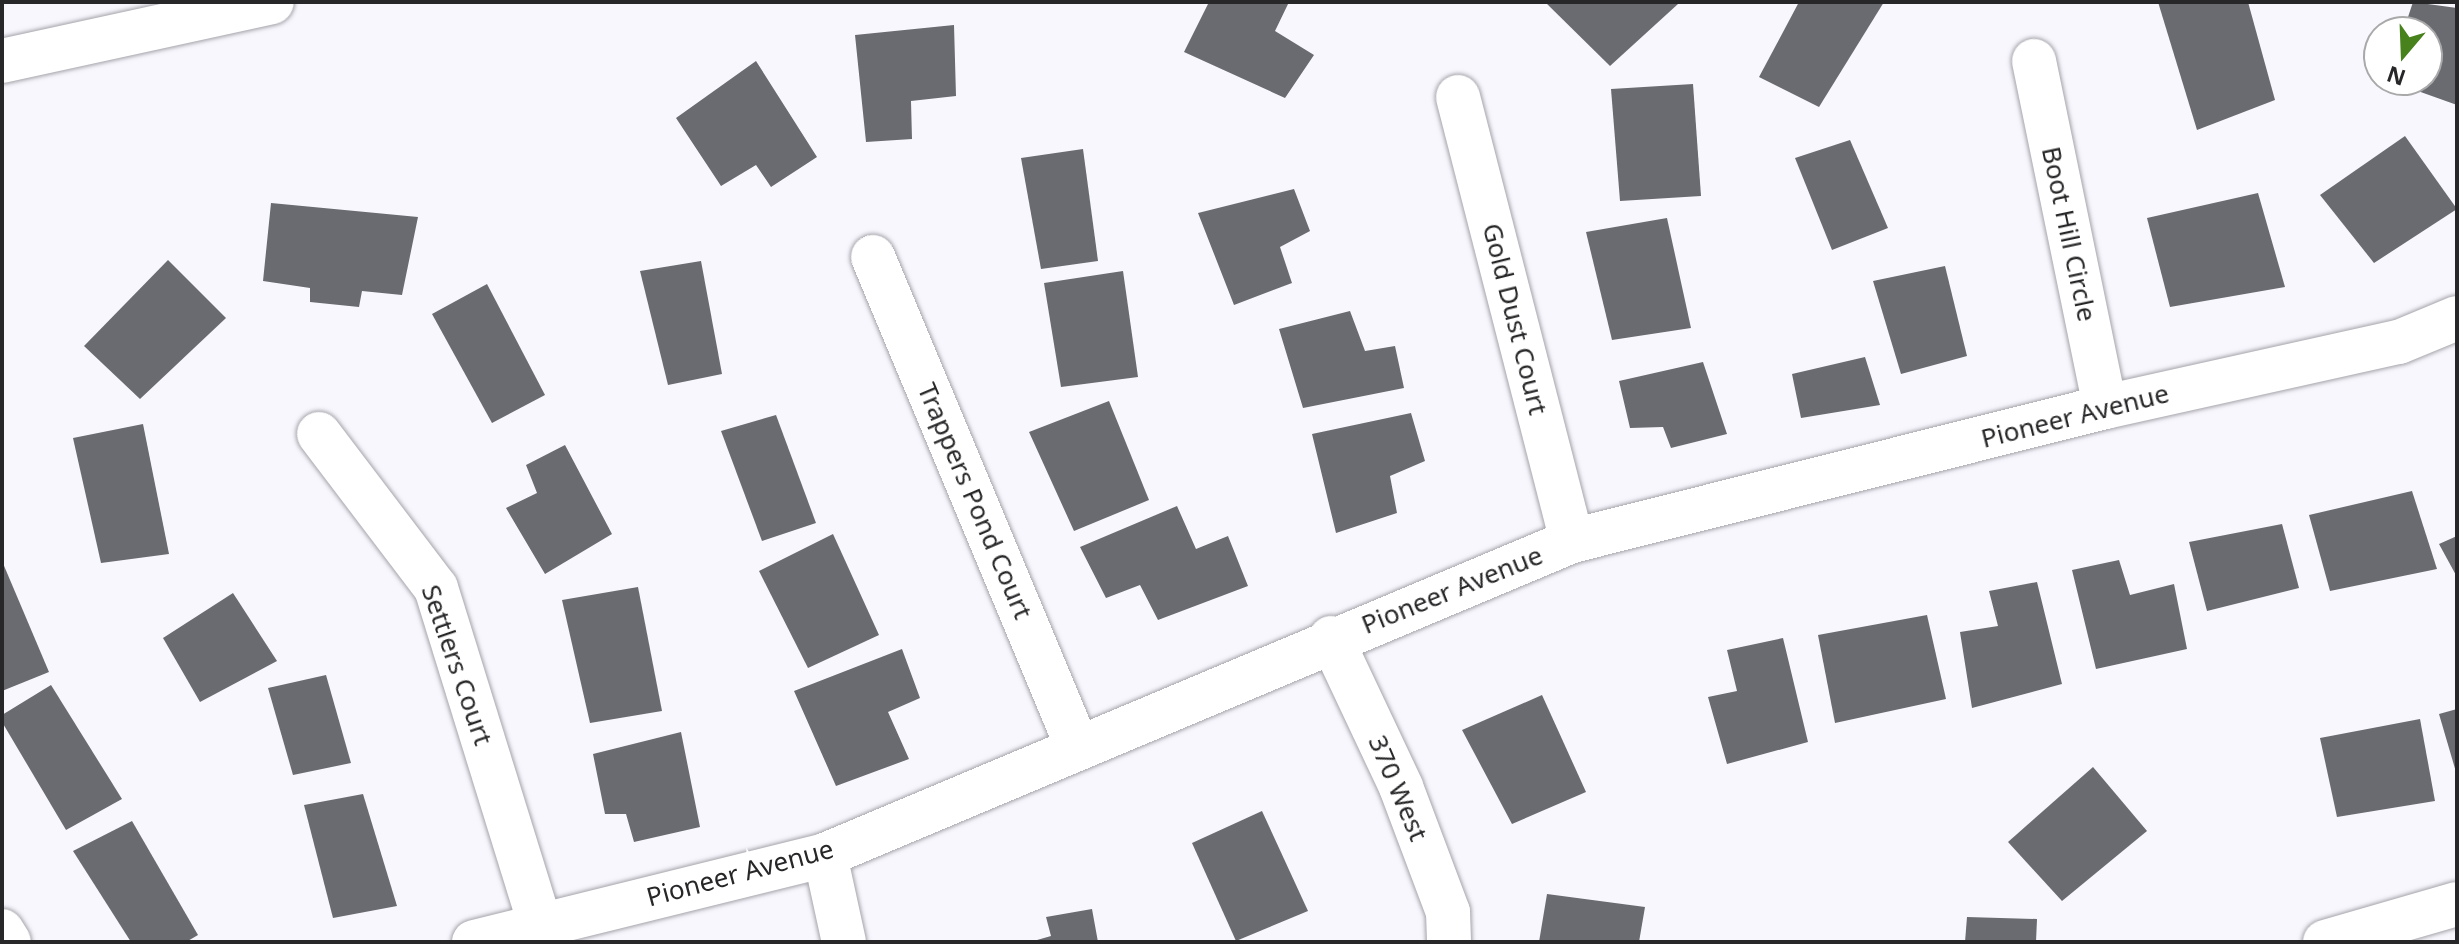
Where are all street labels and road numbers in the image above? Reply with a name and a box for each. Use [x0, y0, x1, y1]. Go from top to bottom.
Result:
street label: Boot Hill Circle [2035, 144, 2103, 324]
street label: Gold Dust Court [1476, 220, 1554, 418]
street label: Trappers Pond Court [911, 378, 1039, 624]
street label: Pioneer Avenue [1978, 378, 2172, 454]
street label: Pioneer Avenue [1357, 540, 1547, 640]
street label: Settlers Court [415, 581, 499, 749]
street label: 370 West [1362, 731, 1434, 845]
street label: Pioneer Avenue [643, 833, 837, 913]

